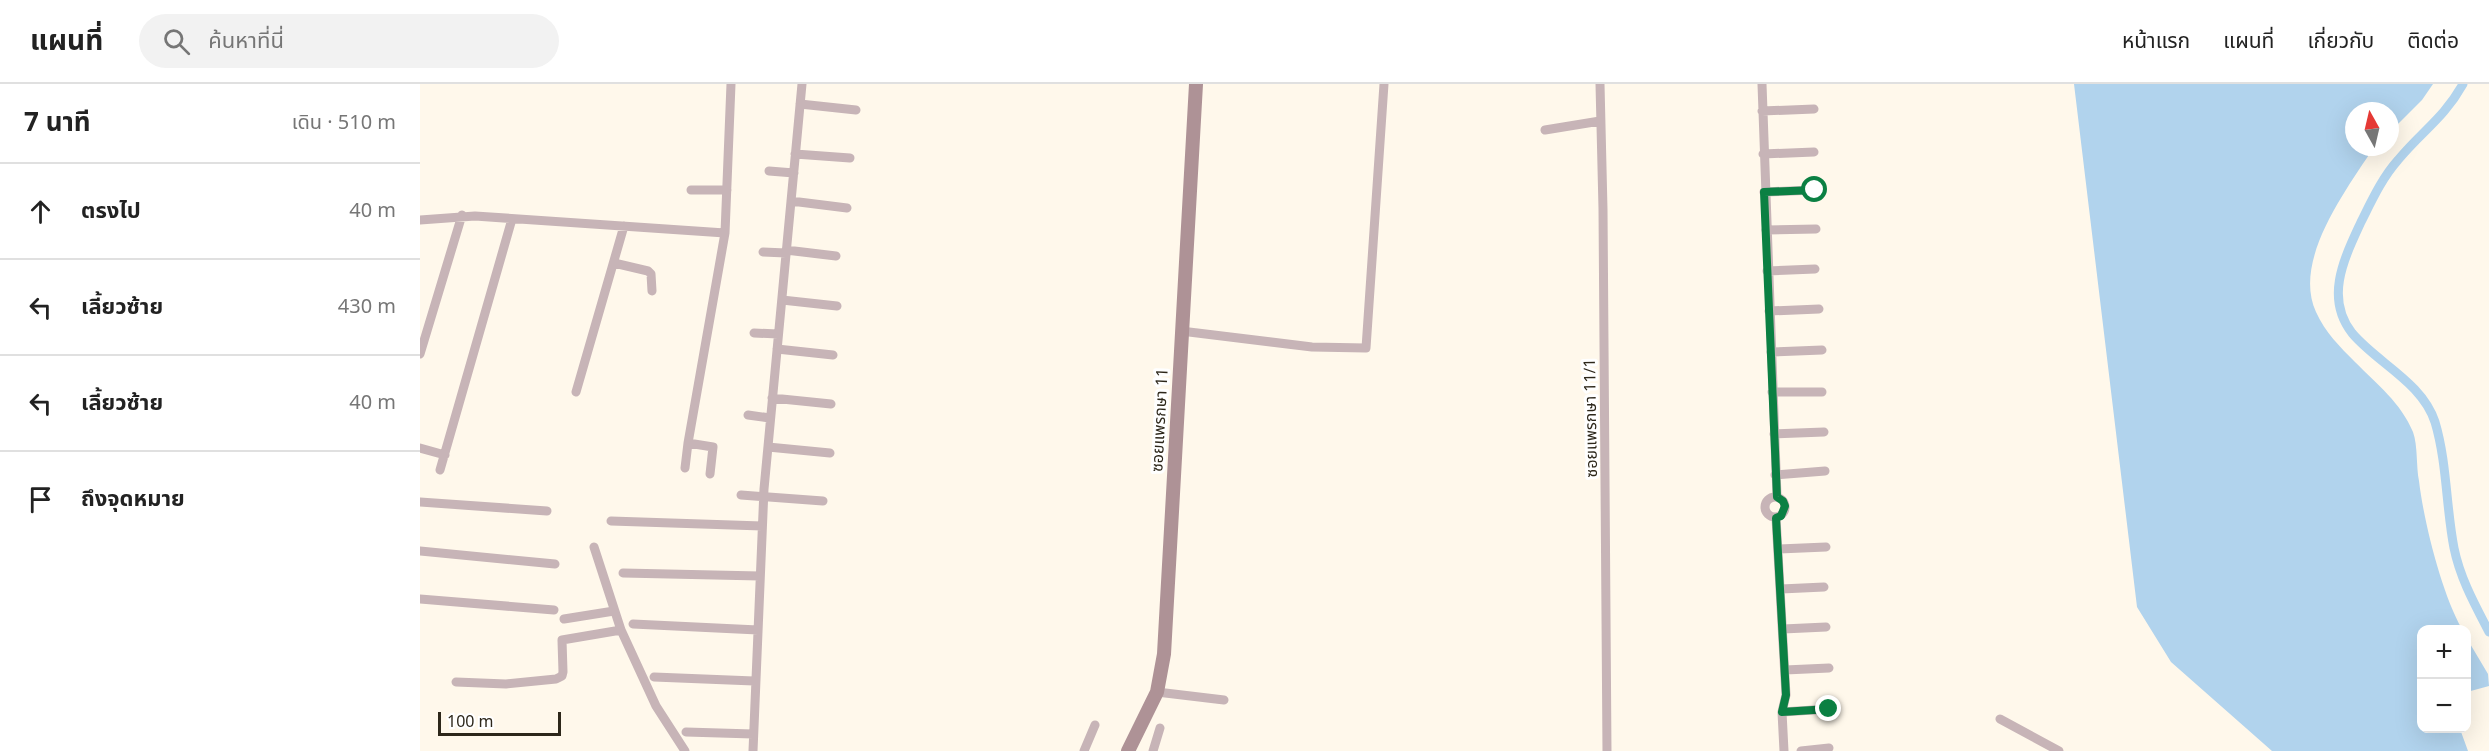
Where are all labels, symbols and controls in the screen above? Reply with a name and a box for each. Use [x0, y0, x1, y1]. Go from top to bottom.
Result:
search box [139, 14, 559, 68]
text: แผนที่ [30, 20, 103, 63]
icon: search [160, 25, 193, 58]
text: ค้นหาที่นี่ [208, 25, 284, 58]
text: หน้าแรก [2122, 26, 2190, 57]
text: แผนที่ [2223, 26, 2274, 57]
text: เกี่ยวกับ [2307, 26, 2374, 57]
text: ติดต่อ [2407, 26, 2459, 57]
north arrow [2345, 102, 2399, 156]
text: 7 นาที [24, 103, 90, 143]
text: เดิน · 510 m [292, 108, 396, 138]
route start [1801, 176, 1827, 202]
icon: ahead [24, 195, 57, 228]
text: ตรงไป [81, 195, 141, 228]
text: 40 m [349, 196, 396, 226]
icon: left [24, 291, 57, 324]
text: เลี้ยวซ้าย [81, 291, 163, 324]
text: 430 m [338, 292, 396, 322]
street label: ซอยแพรกษา 11/1 [1578, 358, 1604, 478]
street label: ซอยแพรกษา 11 [1145, 367, 1175, 473]
icon: left [24, 387, 57, 420]
text: เลี้ยวซ้าย [81, 387, 163, 420]
text: 40 m [349, 388, 396, 418]
icon: arrive [24, 483, 57, 516]
text: ถึงจุดหมาย [81, 483, 185, 516]
map controls [2417, 625, 2471, 733]
button: + [2417, 625, 2471, 679]
button: − [2417, 679, 2471, 733]
route end [1815, 695, 1841, 721]
scale bar [438, 709, 561, 736]
text: 100 m [447, 710, 494, 734]

